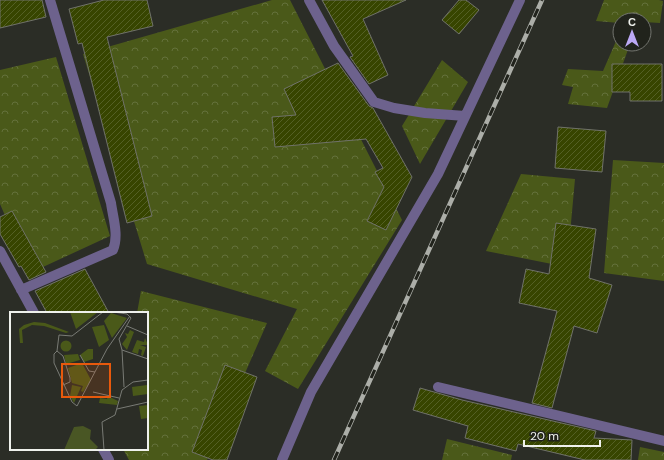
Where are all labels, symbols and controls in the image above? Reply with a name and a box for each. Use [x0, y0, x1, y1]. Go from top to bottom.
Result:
north arrow [612, 12, 652, 52]
text: С [628, 15, 636, 29]
inset map [10, 312, 148, 450]
scale bar [524, 422, 600, 448]
text: 20 m [530, 428, 559, 444]

